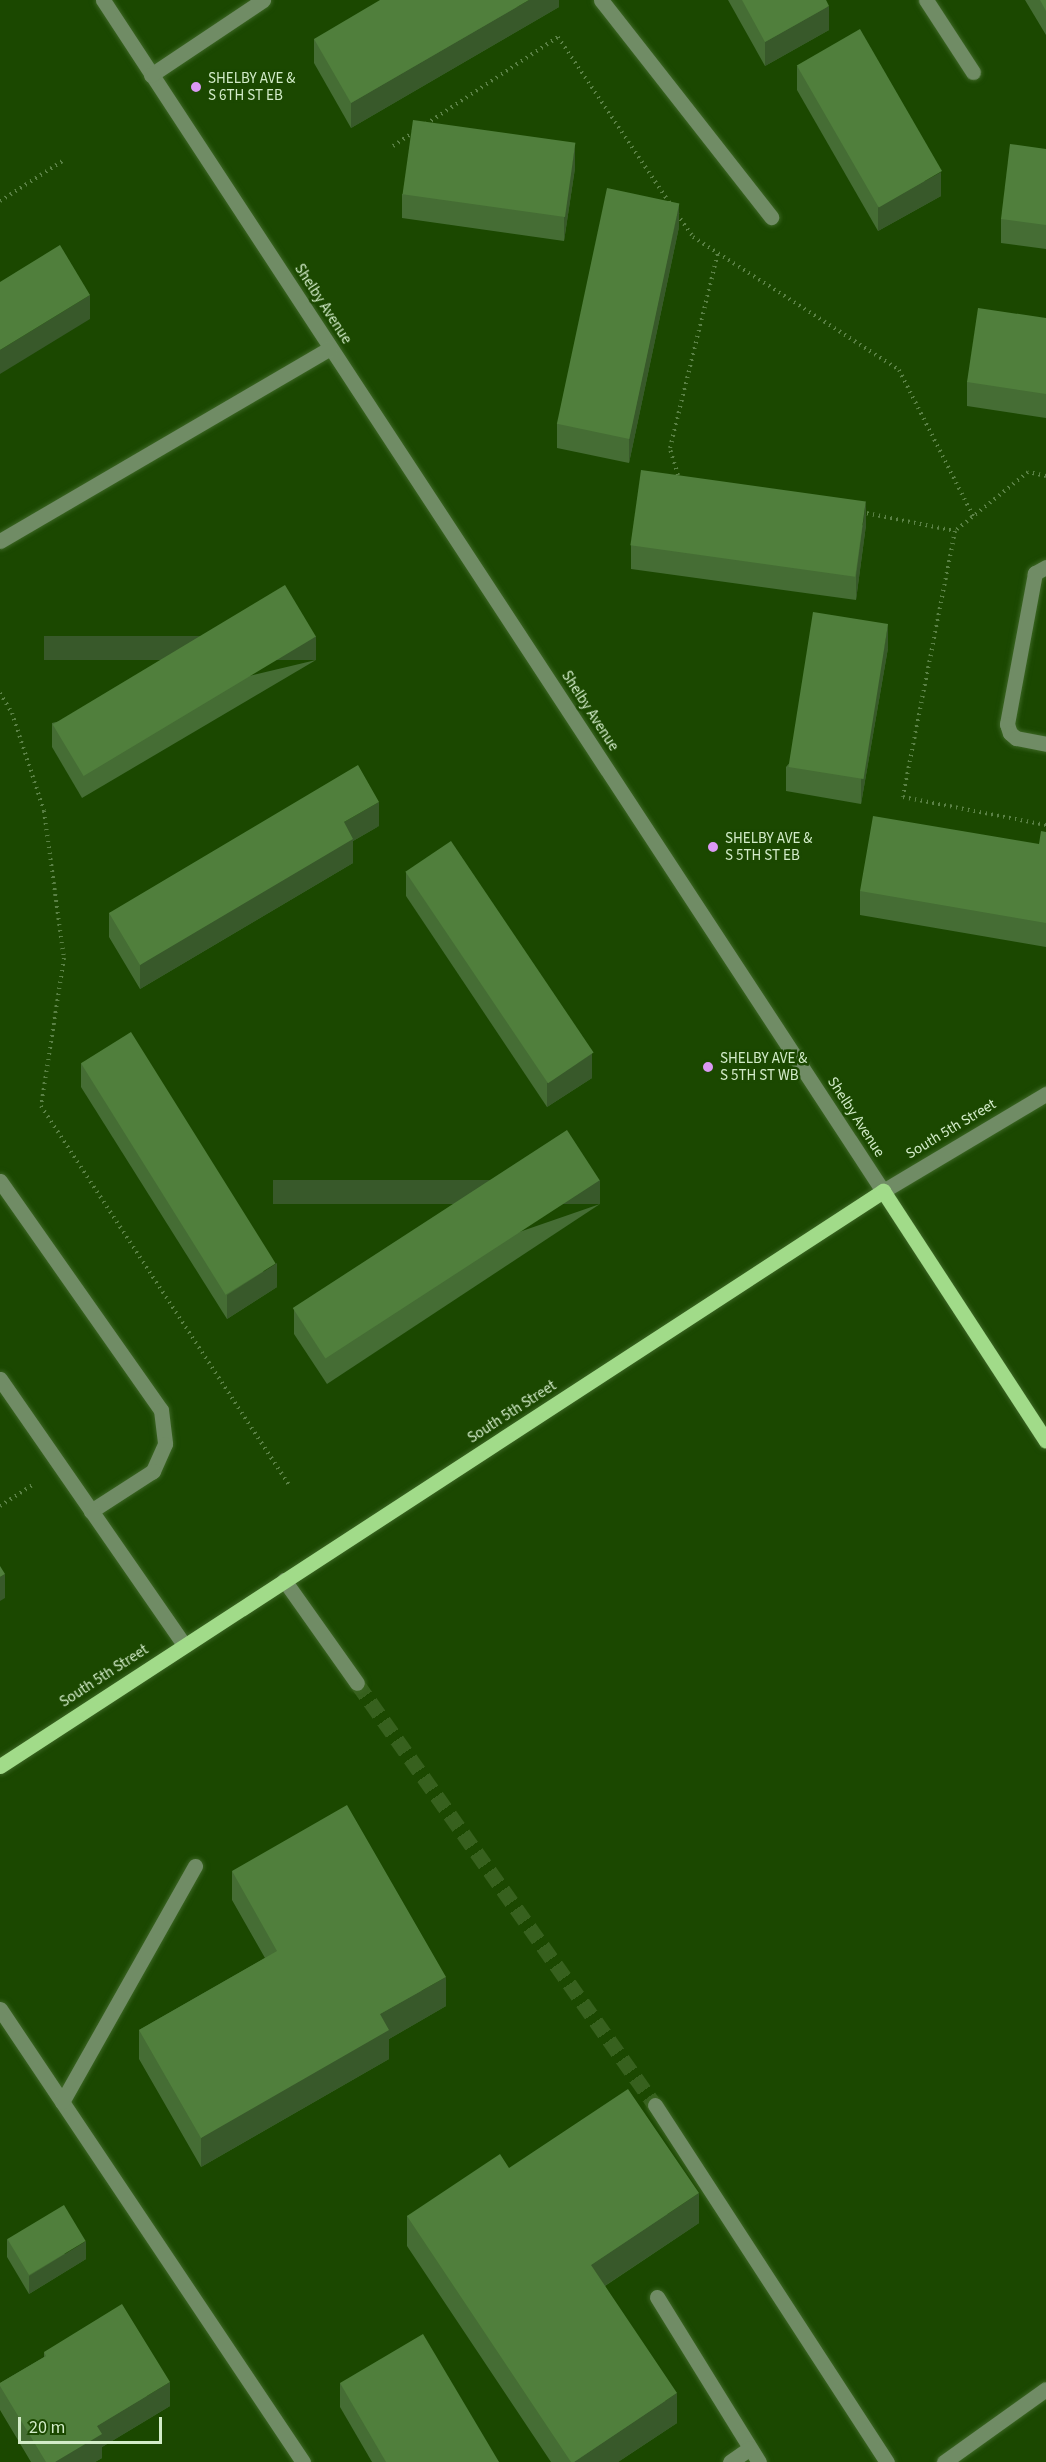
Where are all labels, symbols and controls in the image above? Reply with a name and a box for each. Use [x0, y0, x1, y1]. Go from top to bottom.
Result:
place label: SHELBY AVE & S 6TH ST EB [208, 69, 295, 104]
marker: SHELBY AVE & S 6TH ST EB [189, 80, 203, 94]
street label: Shelby Avenue [290, 261, 356, 347]
street label: Shelby Avenue [557, 668, 623, 754]
place label: SHELBY AVE & S 5TH ST EB [725, 829, 812, 864]
marker: SHELBY AVE & S 5TH ST EB [706, 840, 720, 854]
place label: SHELBY AVE & S 5TH ST WB [720, 1049, 807, 1084]
marker: SHELBY AVE & S 5TH ST WB [701, 1060, 715, 1074]
street label: Shelby Avenue [823, 1074, 889, 1160]
street label: South 5th Street [903, 1095, 999, 1163]
street label: South 5th Street [464, 1377, 560, 1447]
street label: South 5th Street [56, 1641, 152, 1711]
scale bar [21, 2405, 165, 2443]
text: 20 m [29, 2415, 65, 2440]

